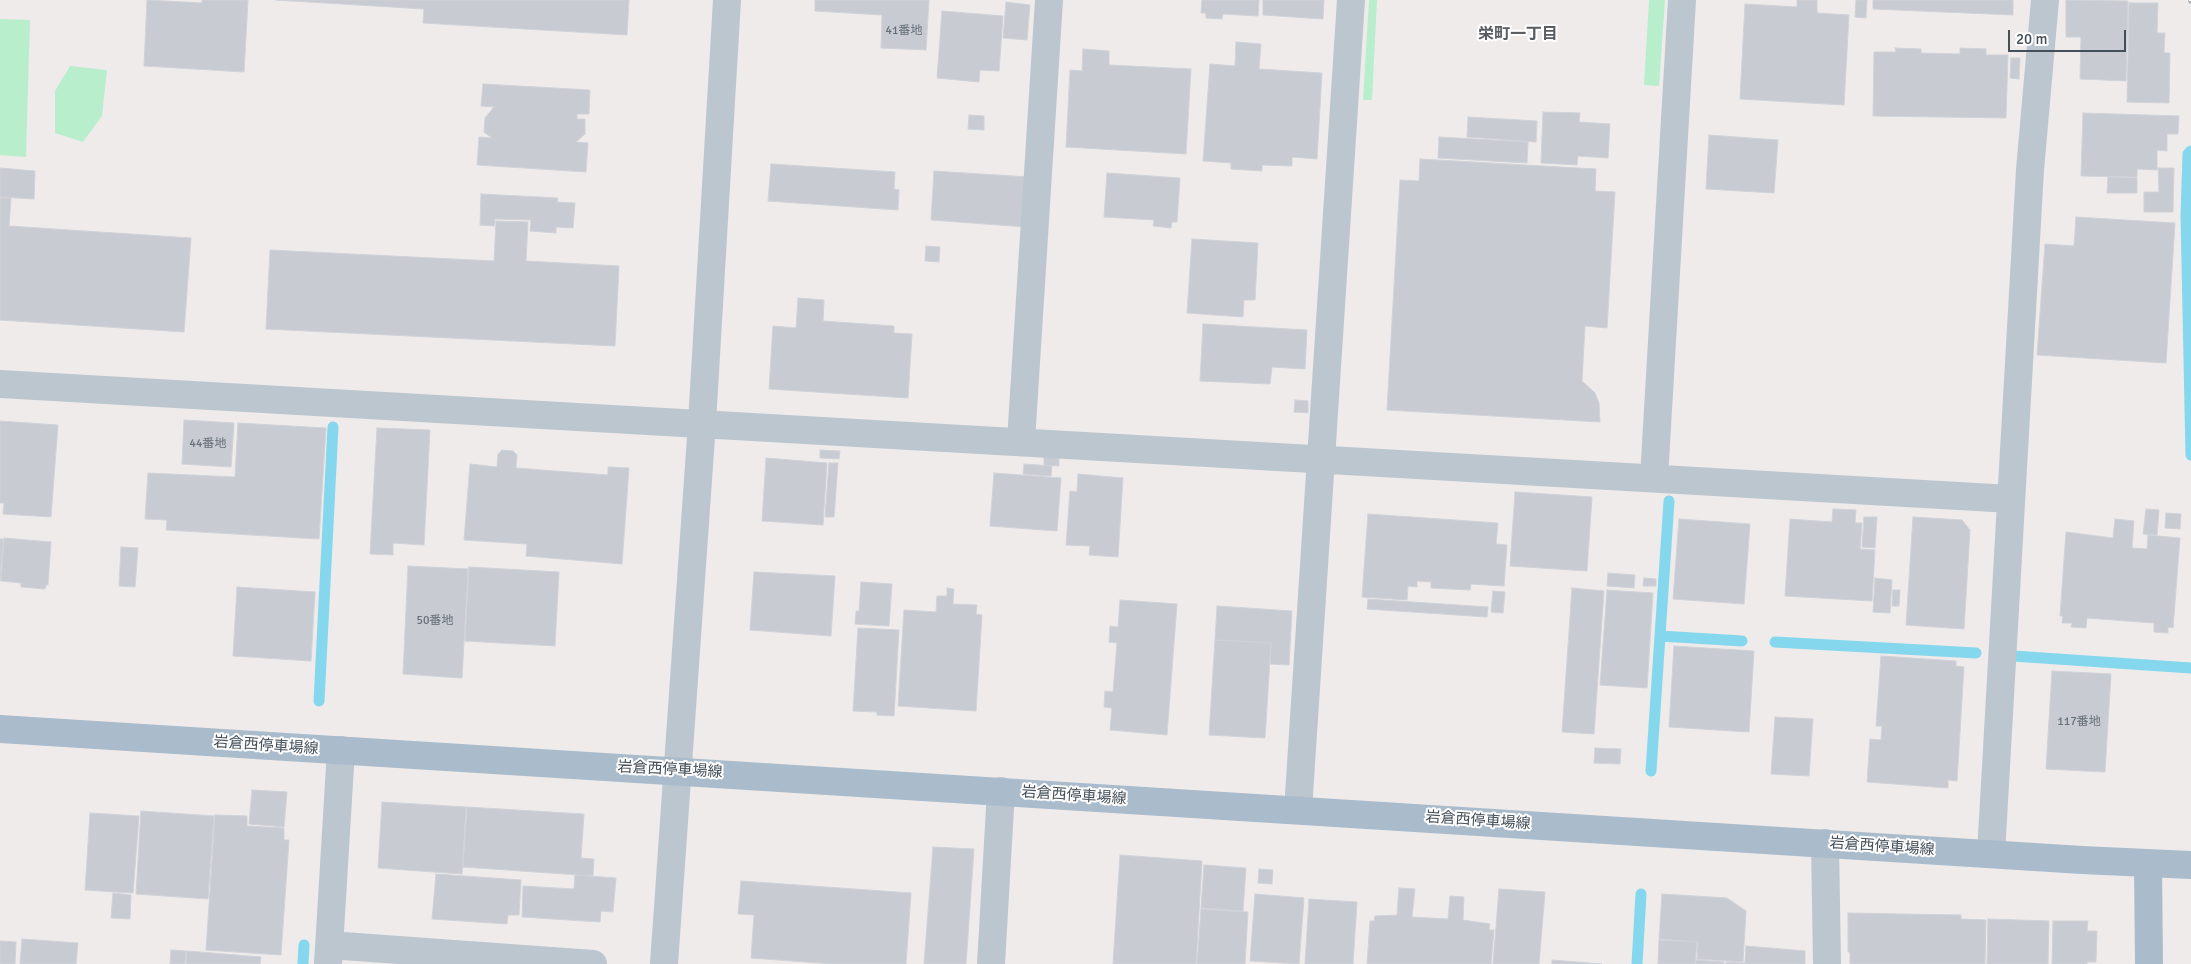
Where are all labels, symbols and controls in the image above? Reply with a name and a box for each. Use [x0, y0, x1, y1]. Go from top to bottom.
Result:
scale bar [2011, 20, 2128, 52]
house number: 41番地 [886, 24, 922, 38]
district label: 栄町一丁目 [1478, 25, 1558, 45]
text: 20 m [2016, 30, 2047, 48]
house number: 44番地 [190, 437, 226, 451]
house number: 50番地 [417, 614, 453, 628]
house number: 117番地 [2057, 715, 2101, 729]
street label: 岩倉西停車場線 [213, 733, 319, 759]
street label: 岩倉西停車場線 [617, 758, 723, 782]
street label: 岩倉西停車場線 [1021, 783, 1127, 809]
street label: 岩倉西停車場線 [1425, 808, 1531, 834]
street label: 岩倉西停車場線 [1829, 834, 1935, 860]

